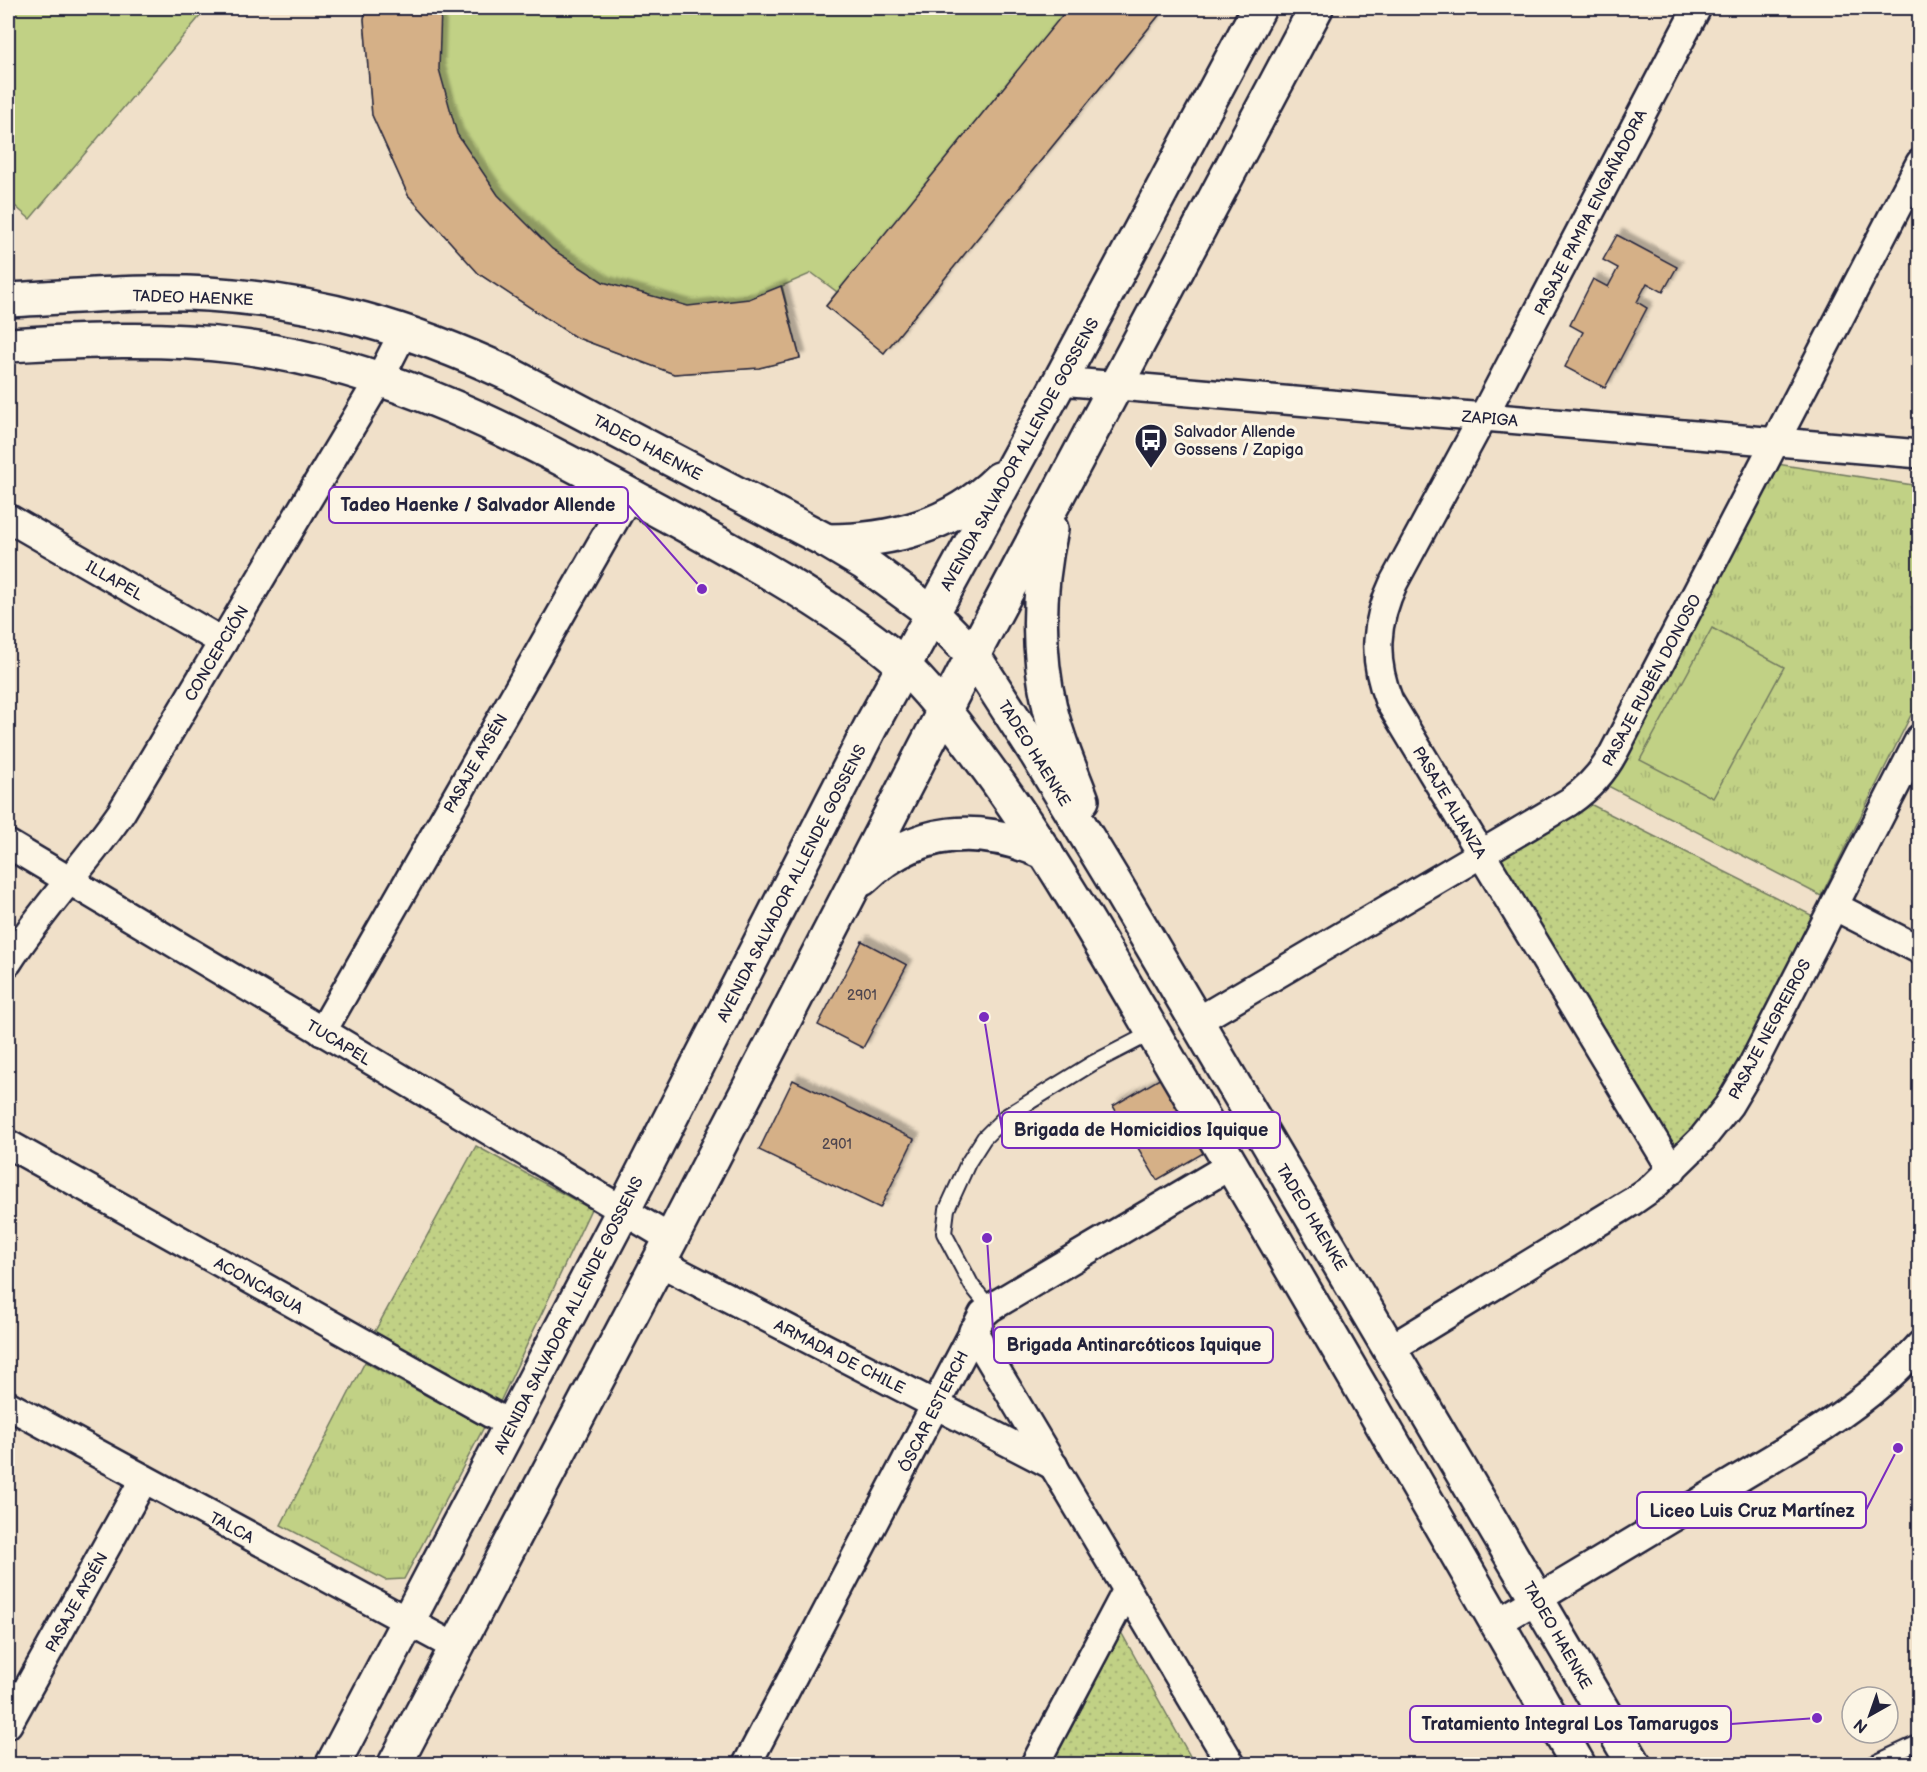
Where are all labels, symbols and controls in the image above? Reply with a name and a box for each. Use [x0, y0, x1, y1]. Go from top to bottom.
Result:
street label: PASAJE PAMPA ENGAÑADORA [1530, 106, 1652, 319]
street label: TADEO HAENKE [132, 287, 254, 310]
street label: AVENIDA SALVADOR ALLENDE GOSSENS [937, 315, 1103, 594]
street label: ZAPIGA [1460, 407, 1519, 431]
street label: TADEO HAENKE [589, 411, 705, 485]
bus stop icon: Salvador Allende Gossens / Zapiga [1133, 422, 1169, 469]
place label: Salvador Allende Gossens / Zapiga [1174, 423, 1303, 460]
callout: Tadeo Haenke / Salvador Allende [329, 487, 628, 523]
text: Tadeo Haenke / Salvador Allende [341, 495, 615, 516]
street label: ILLAPEL [82, 557, 147, 606]
street label: PASAJE RUBÉN DONOSO [1597, 591, 1706, 770]
street label: CONCEPCIÓN [180, 601, 253, 705]
street label: TADEO HAENKE [994, 697, 1074, 810]
street label: PASAJE AYSÉN [439, 710, 512, 817]
street label: AVENIDA SALVADOR ALLENDE GOSSENS [714, 742, 871, 1026]
street label: PASAJE ALIANZA [1408, 743, 1490, 862]
street label: PASAJE NEGREIROS [1725, 956, 1815, 1103]
house number: 2901 [847, 987, 877, 1004]
street label: TUCAPEL [302, 1017, 375, 1070]
callout: Brigada de Homicidios Iquique [1002, 1112, 1280, 1148]
text: Brigada de Homicidios Iquique [1014, 1120, 1268, 1141]
house number: 2901 [822, 1136, 852, 1153]
street label: TADEO HAENKE [1271, 1161, 1350, 1275]
street label: AVENIDA SALVADOR ALLENDE GOSSENS [491, 1174, 648, 1458]
street label: ACONCAGUA [210, 1254, 306, 1319]
street label: ARMADA DE CHILE [771, 1316, 908, 1399]
callout: Brigada Antinarcóticos Iquique [994, 1327, 1273, 1363]
text: Brigada Antinarcóticos Iquique [1007, 1335, 1261, 1356]
street label: ÓSCAR ESTERCH [894, 1347, 973, 1475]
callout: Liceo Luis Cruz Martínez [1637, 1492, 1866, 1528]
text: Liceo Luis Cruz Martínez [1649, 1501, 1855, 1522]
street label: TALCA [206, 1509, 257, 1548]
street label: PASAJE AYSÉN [40, 1549, 113, 1656]
street label: TADEO HAENKE [1518, 1579, 1595, 1693]
north arrow [1840, 1685, 1900, 1745]
callout: Tratamiento Integral Los Tamarugos [1410, 1706, 1731, 1742]
text: Tratamiento Integral Los Tamarugos [1421, 1714, 1719, 1735]
text: N [1851, 1714, 1872, 1736]

